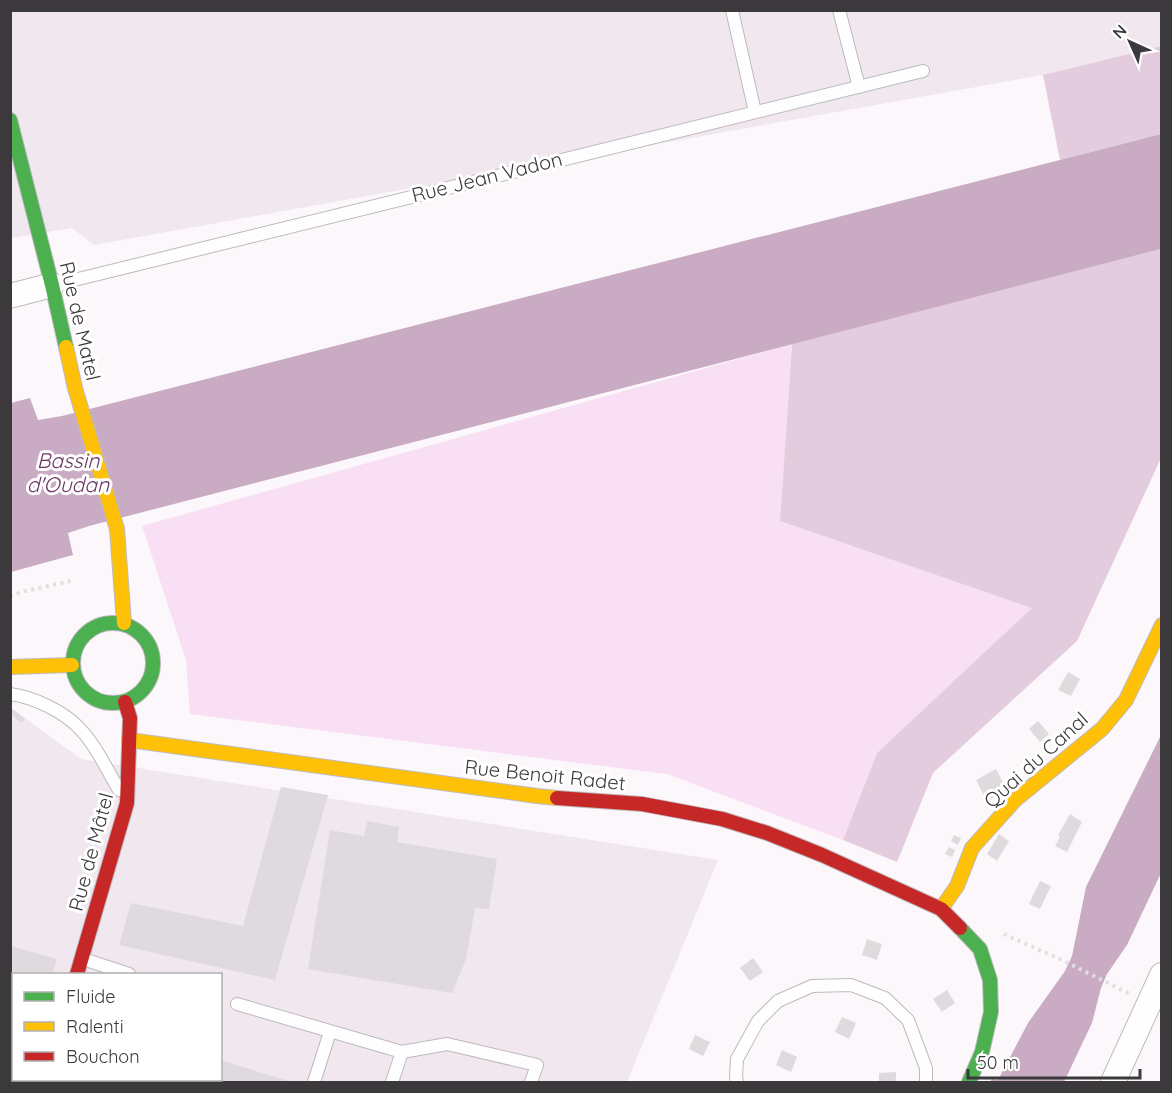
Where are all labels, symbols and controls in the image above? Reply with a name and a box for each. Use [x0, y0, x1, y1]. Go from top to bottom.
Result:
north arrow [1100, 12, 1160, 72]
text: N [1108, 20, 1131, 43]
street label: Rue Jean Vadon [409, 146, 565, 207]
street label: Rue de Matel [55, 259, 106, 383]
water label: Bassin d'Oudan [27, 447, 110, 497]
street label: Quai du Canal [978, 706, 1093, 813]
street label: Rue Benoit Radet [463, 754, 627, 795]
street label: Rue de Mâtel [63, 790, 118, 914]
legend [12, 973, 222, 1081]
text: Fluide [66, 985, 115, 1008]
text: Ralenti [66, 1015, 124, 1038]
scale bar [968, 1042, 1140, 1080]
text: Bouchon [66, 1045, 140, 1068]
text: 50 m [977, 1051, 1019, 1074]

